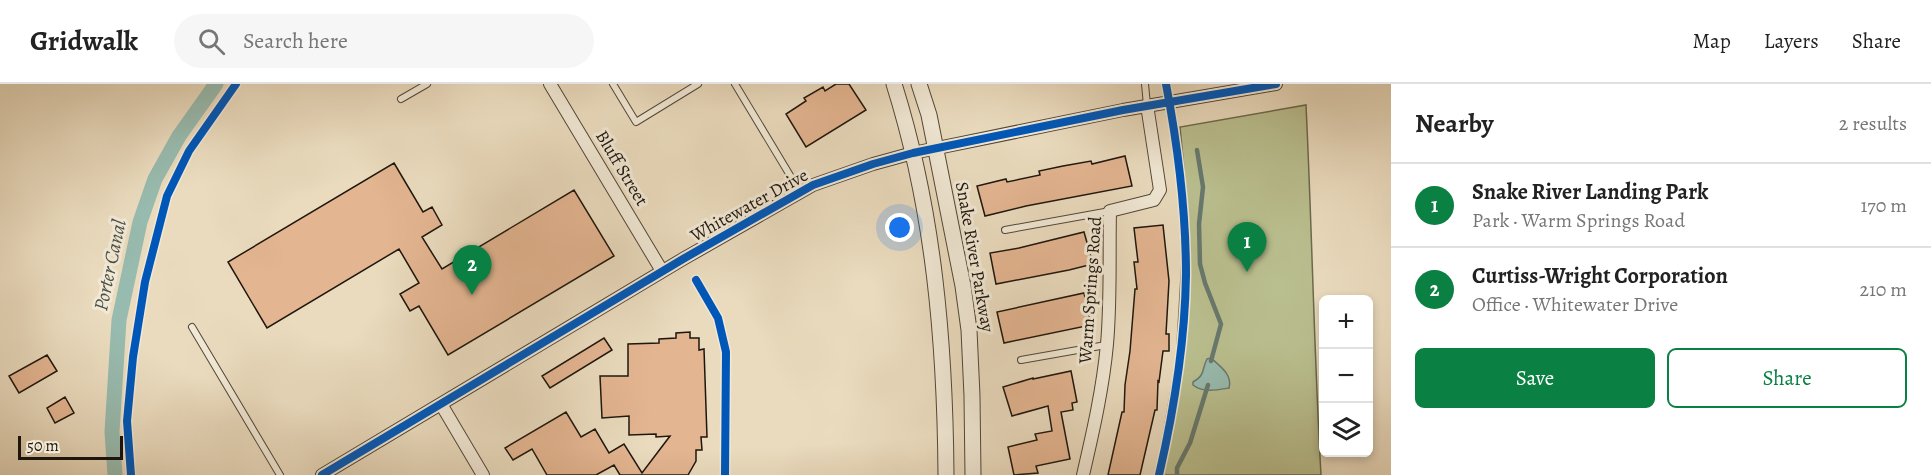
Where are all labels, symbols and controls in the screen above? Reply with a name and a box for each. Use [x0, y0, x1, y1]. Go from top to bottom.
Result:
search box [174, 14, 594, 68]
text: Gridwalk [30, 22, 138, 60]
icon: search [195, 25, 228, 58]
text: Search here [243, 26, 348, 56]
text: Map [1692, 27, 1731, 55]
text: Layers [1764, 27, 1819, 55]
text: Share [1852, 27, 1901, 55]
text: Nearby [1415, 106, 1494, 141]
text: 2 results [1839, 110, 1907, 137]
street label: Bluff Street [590, 126, 654, 210]
street label: Whitewater Drive [685, 163, 812, 248]
text: Snake River Landing Park [1472, 177, 1708, 207]
street label: Snake River Parkway [950, 180, 1000, 335]
text: 1 [1431, 192, 1438, 219]
text: 170 m [1861, 192, 1907, 219]
text: Park · Warm Springs Road [1472, 207, 1685, 234]
your location [885, 213, 914, 242]
street label: Warm Springs Road [1073, 215, 1107, 365]
water label: Porter Canal [87, 217, 133, 313]
pin: 1 [1228, 222, 1266, 272]
pin: 2 [452, 246, 492, 295]
text: Curtiss-Wright Corporation [1472, 261, 1728, 291]
text: 2 [1430, 276, 1439, 303]
text: 210 m [1859, 276, 1907, 303]
text: Office · Whitewater Drive [1472, 291, 1678, 318]
map controls [1319, 295, 1373, 457]
button: + [1319, 295, 1373, 349]
button: Save [1415, 348, 1655, 408]
button: Share [1667, 348, 1907, 408]
button: − [1319, 349, 1373, 403]
button: layers [1319, 403, 1373, 457]
scale bar [18, 433, 123, 460]
text: 50 m [27, 435, 59, 457]

